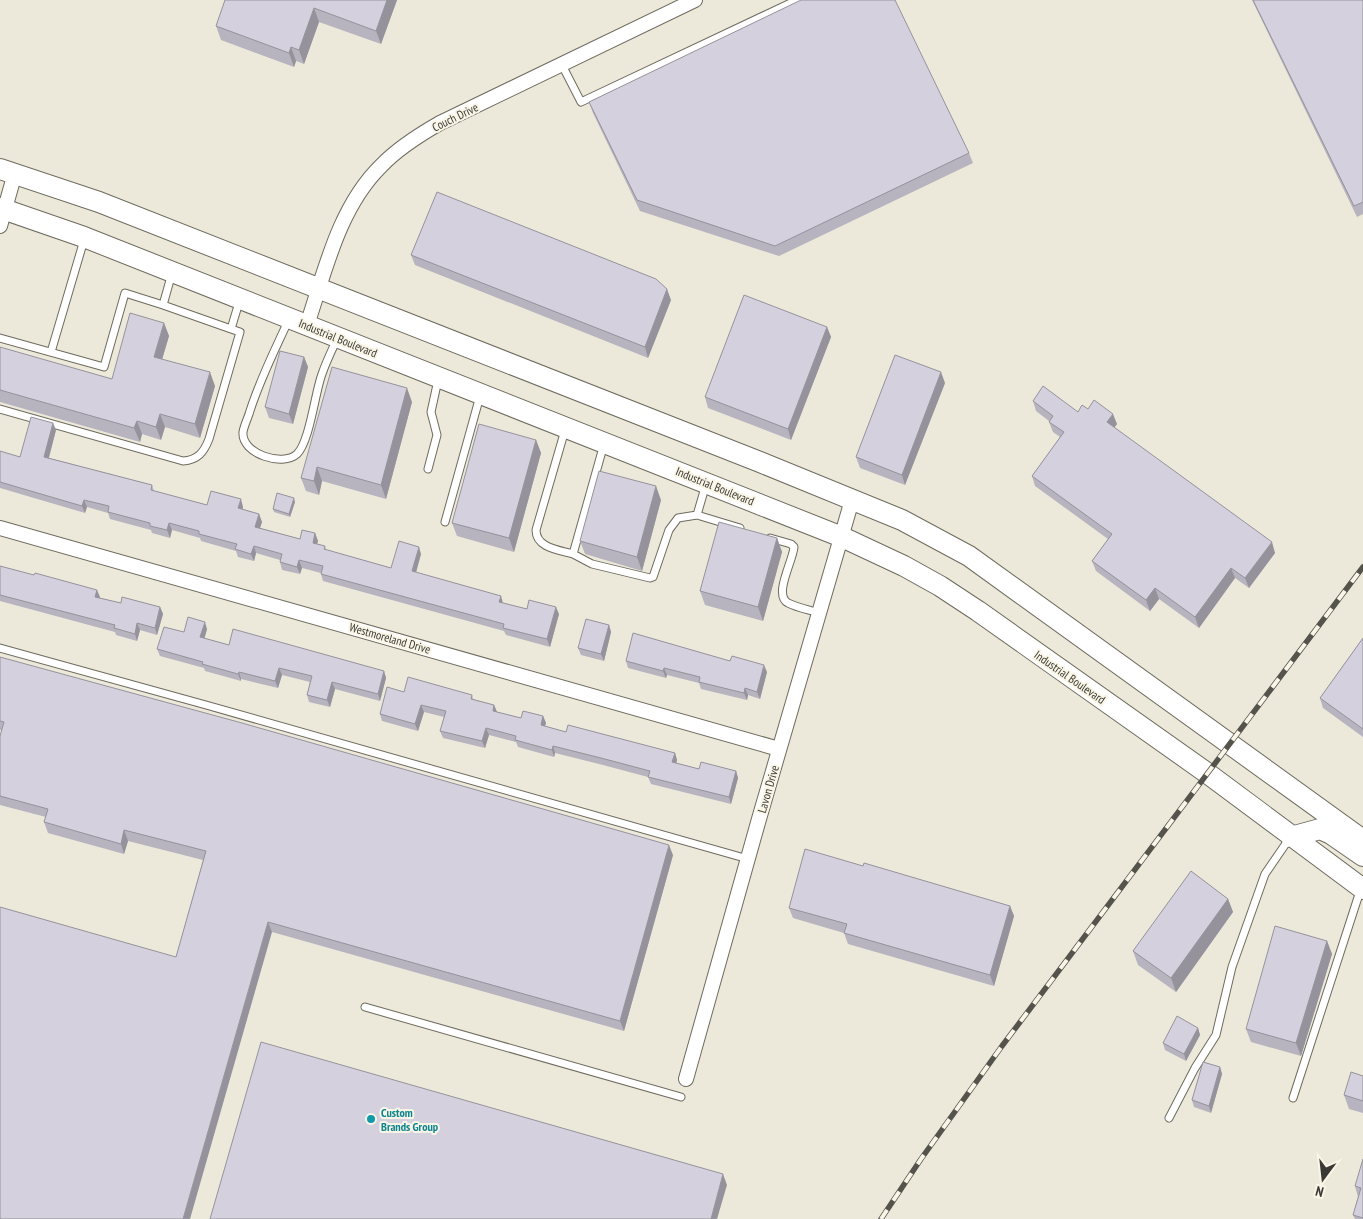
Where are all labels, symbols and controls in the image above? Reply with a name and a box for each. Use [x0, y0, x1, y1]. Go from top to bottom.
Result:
street label: Couch Drive [429, 99, 481, 135]
street label: Industrial Boulevard [297, 315, 379, 361]
street label: Industrial Boulevard [674, 463, 756, 509]
street label: Westmoreland Drive [348, 619, 432, 657]
street label: Industrial Boulevard [1032, 647, 1108, 707]
street label: Lavon Drive [754, 763, 782, 815]
place label: Custom Brands Group [381, 1105, 439, 1134]
marker: Custom Brands Group [365, 1113, 377, 1125]
north arrow [1298, 1154, 1348, 1204]
text: N [1314, 1182, 1326, 1201]

